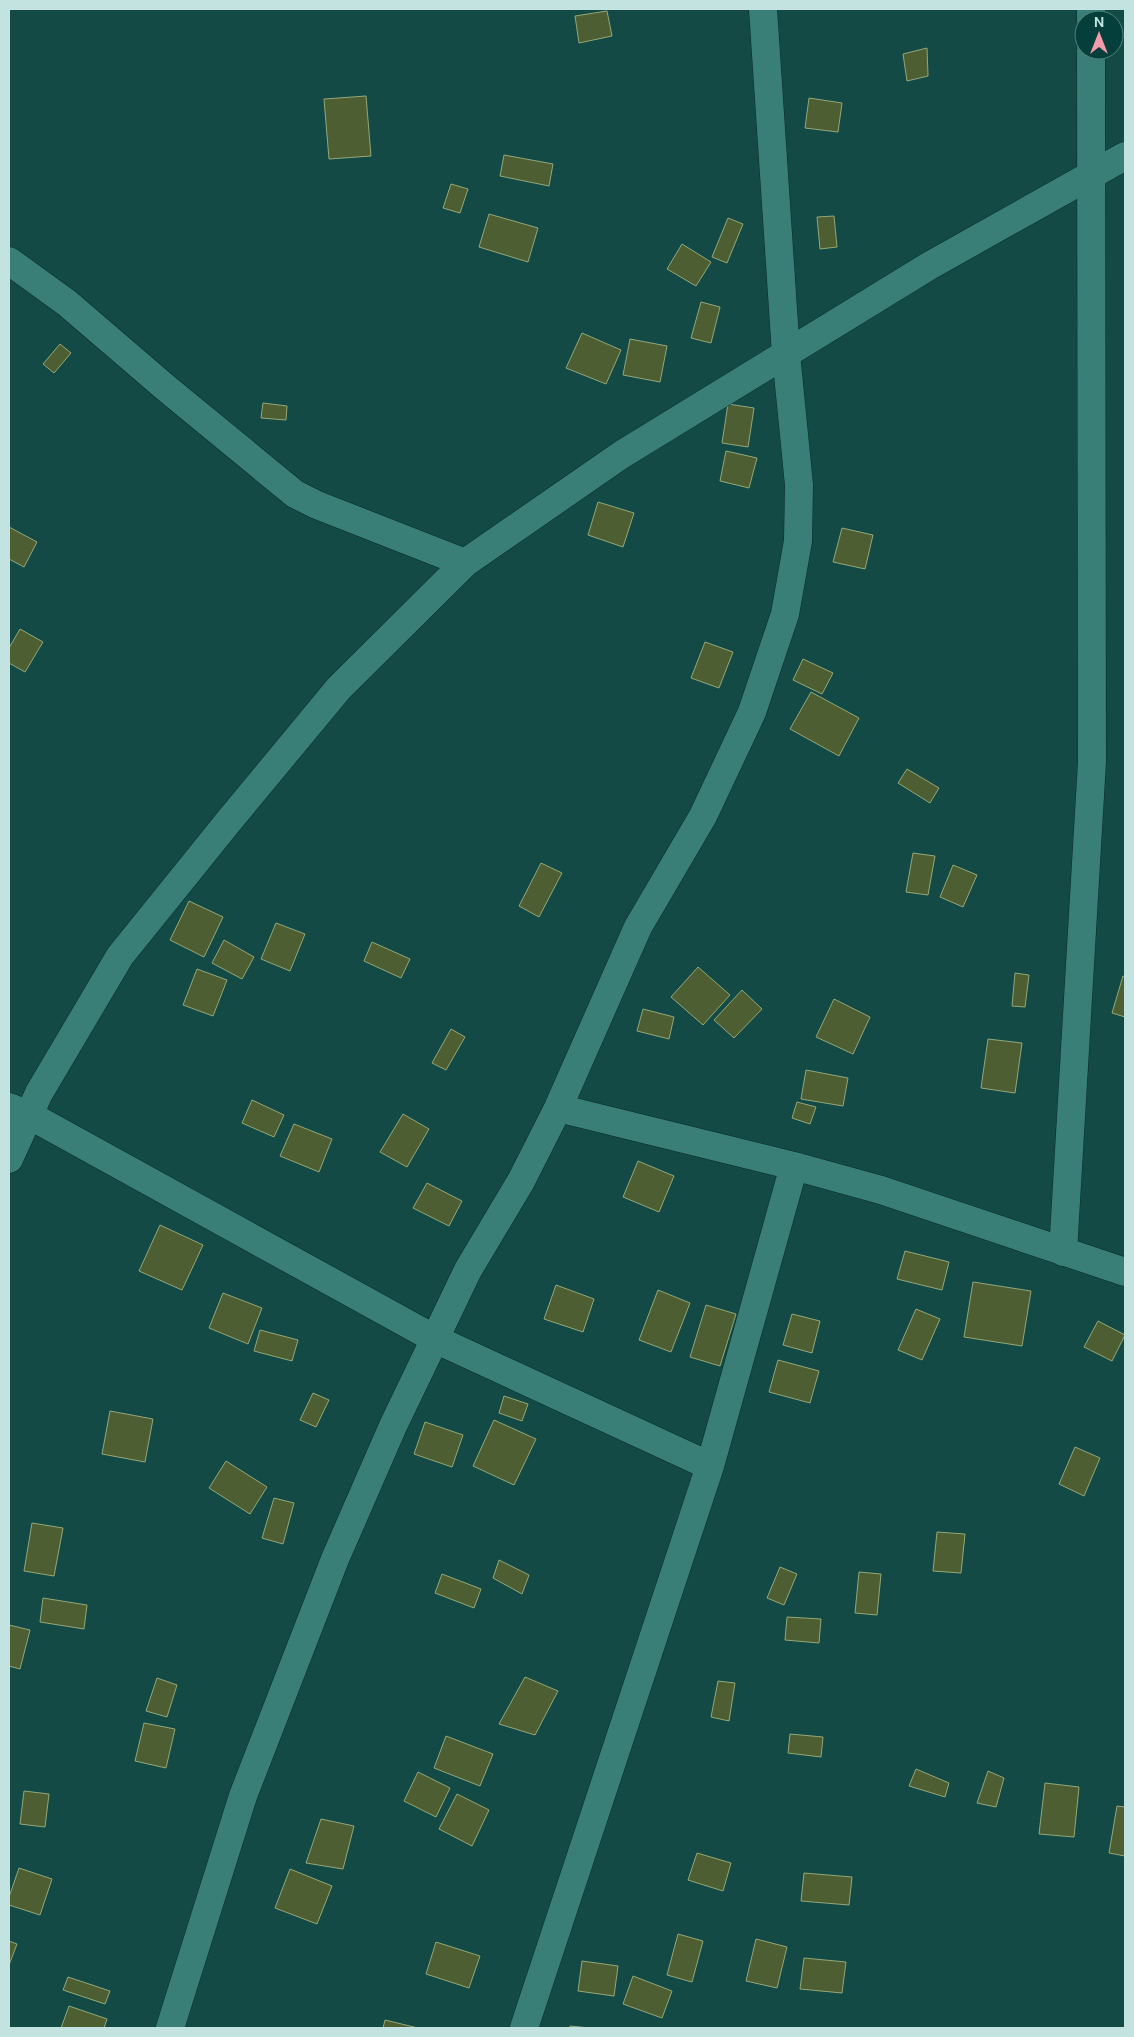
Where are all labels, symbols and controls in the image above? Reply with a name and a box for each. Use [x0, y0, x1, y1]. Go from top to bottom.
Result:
north arrow [1074, 10, 1124, 60]
text: N [1094, 13, 1104, 31]

